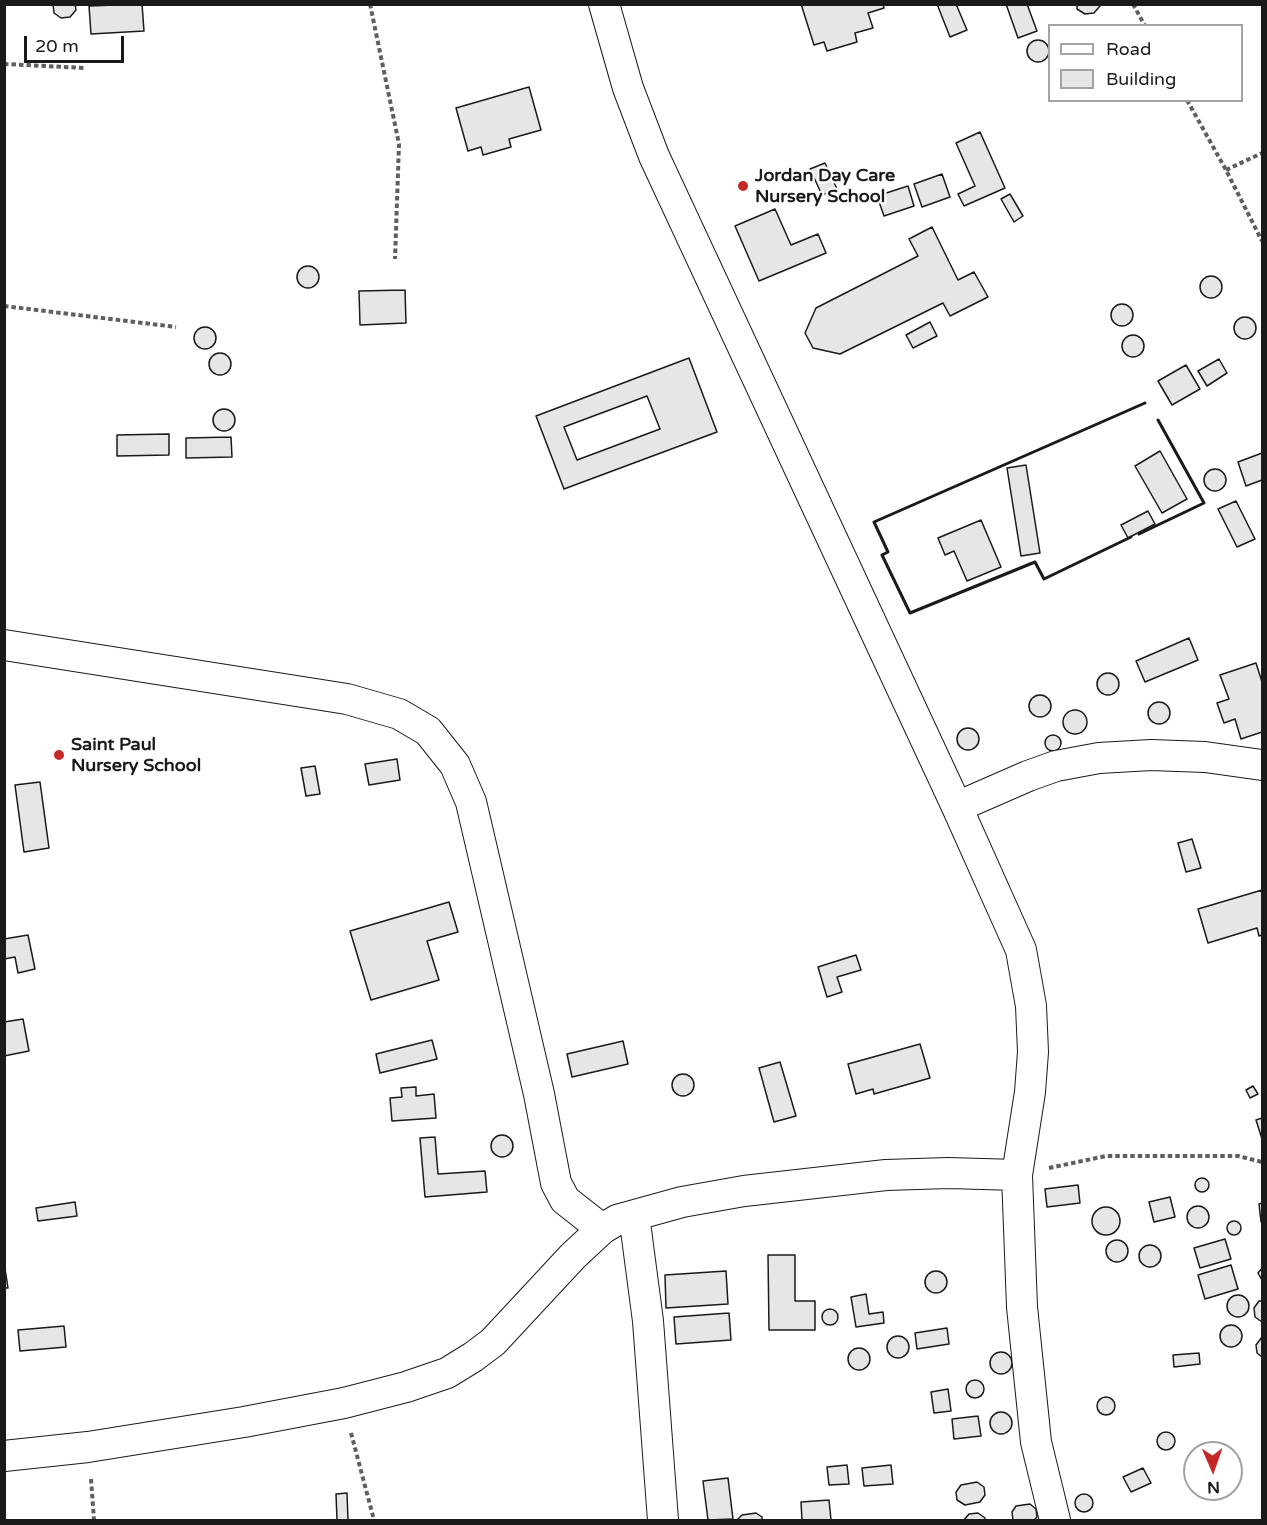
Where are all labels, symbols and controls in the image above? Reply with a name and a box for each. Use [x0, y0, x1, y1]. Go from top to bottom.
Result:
scale bar [27, 24, 128, 62]
legend [1048, 24, 1243, 102]
text: 20 m [35, 35, 79, 57]
text: Road [1106, 38, 1151, 60]
text: Building [1106, 68, 1176, 90]
place label: Jordan Day Care Nursery School [755, 165, 895, 207]
marker: Jordan Day Care Nursery School [736, 179, 750, 193]
place label: Saint Paul Nursery School [71, 734, 201, 777]
marker: Saint Paul Nursery School [52, 748, 66, 762]
north arrow [1183, 1441, 1243, 1501]
text: N [1207, 1477, 1220, 1497]

